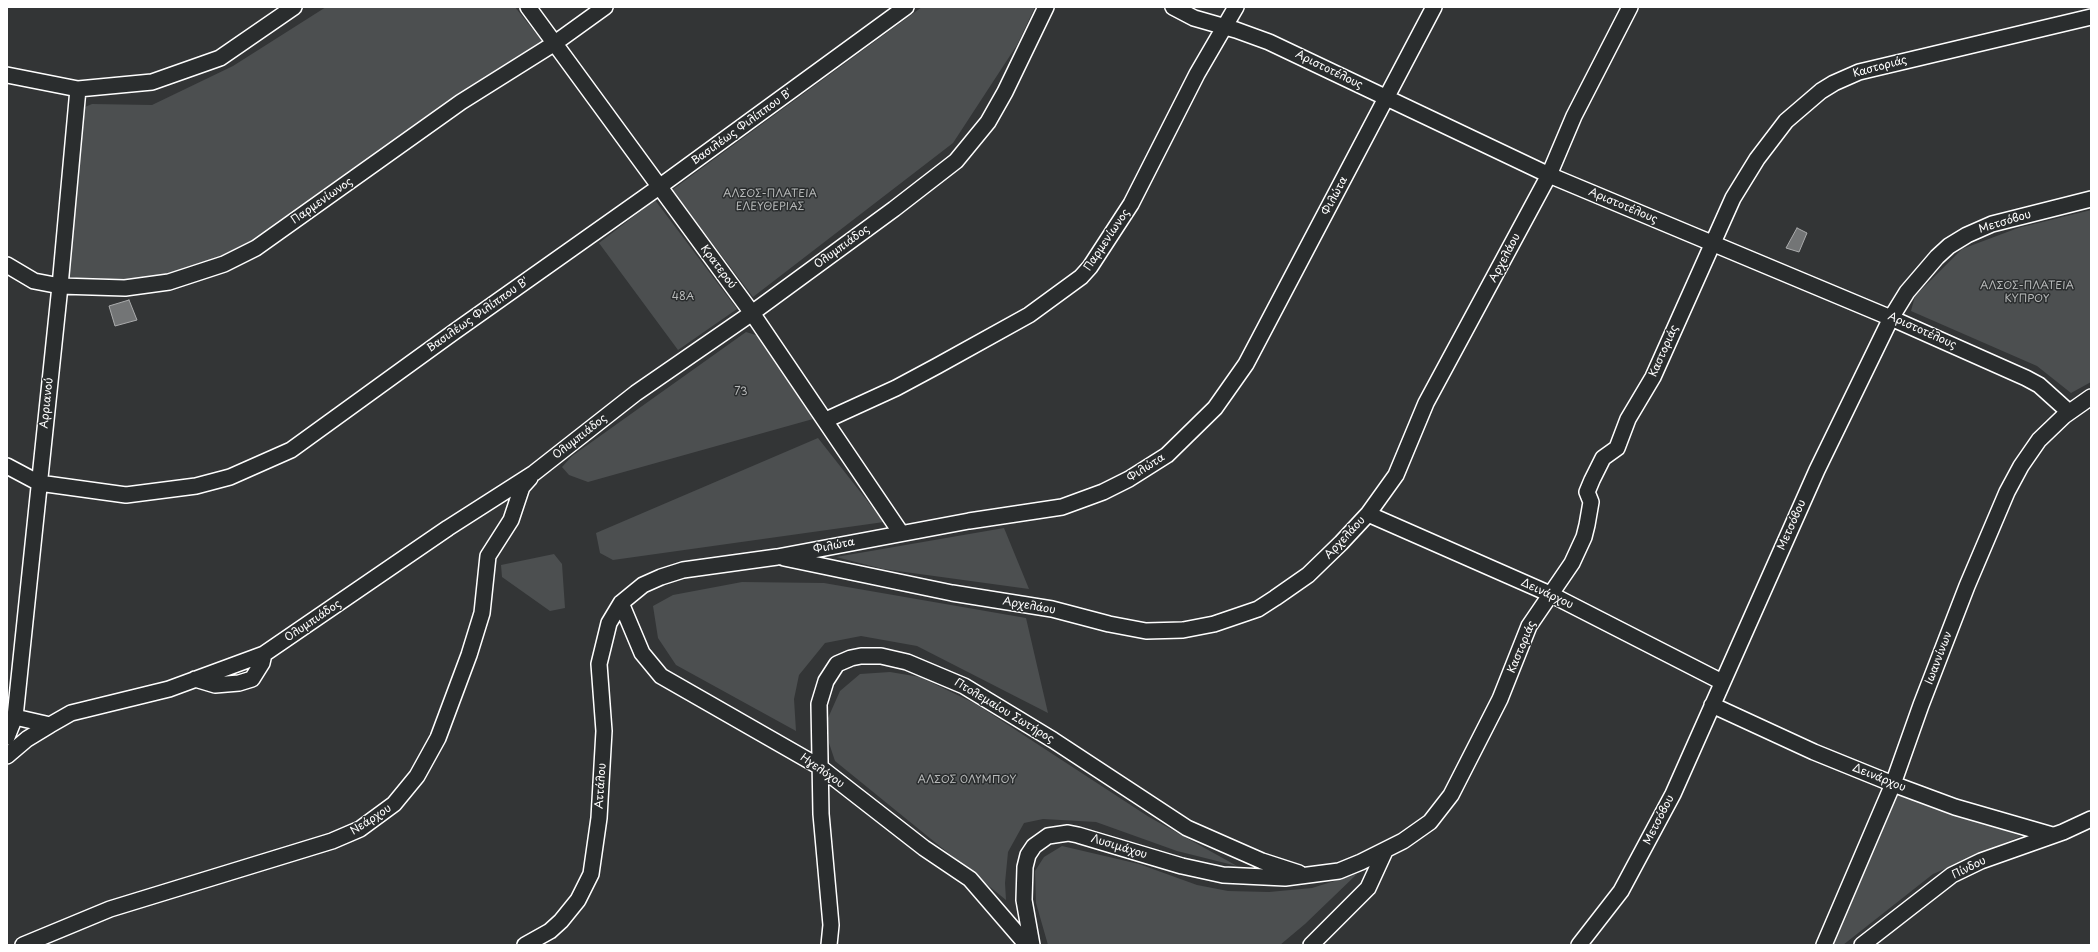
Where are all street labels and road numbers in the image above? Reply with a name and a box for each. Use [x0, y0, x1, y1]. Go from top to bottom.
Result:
street label: Αριστοτέλους [1293, 48, 1365, 92]
street label: Καστοριάς [1852, 53, 1908, 81]
street label: Βασιλέως Φιλίππου Β' [689, 86, 795, 168]
street label: Φιλώτα [1319, 174, 1351, 218]
street label: Παρμενίωνος [289, 175, 355, 227]
street label: Αριστοτέλους [1587, 186, 1659, 226]
street label: Παρμενίωνος [1081, 207, 1133, 273]
street label: Μετσόβου [1977, 208, 2033, 236]
street label: Ολυμπιάδος [812, 223, 872, 271]
street label: Αρχελάου [1487, 231, 1523, 285]
street label: Κρατερού [697, 243, 739, 291]
street label: Βασιλέως Φιλίππου Β' [425, 275, 531, 355]
street label: Αριστοτέλους [1886, 310, 1958, 352]
street label: Καστοριάς [1647, 323, 1681, 379]
street label: Αρριανού [38, 377, 56, 429]
street label: Ολυμπιάδος [550, 412, 610, 462]
street label: Φιλώτα [1125, 451, 1167, 485]
street label: Μετσόβου [1775, 498, 1809, 552]
street label: Αρχελάου [1322, 514, 1368, 562]
street label: Φιλώτα [812, 536, 856, 556]
street label: Δεινάρχου [1519, 576, 1575, 612]
street label: Αρχελάου [1002, 595, 1056, 617]
street label: Ολυμπιάδος [282, 597, 344, 645]
street label: Καστοριάς [1505, 619, 1539, 675]
street label: Ιωαννίνων [1923, 630, 1955, 686]
street label: Πτολεμαίου Σωτήρος [952, 676, 1056, 746]
street label: Ηγελόχου [797, 751, 847, 791]
street label: Δεινάρχου [1850, 761, 1908, 795]
street label: Αττάλου [593, 763, 609, 809]
street label: Μετσόβου [1641, 793, 1677, 847]
street label: Νεάρχου [348, 802, 394, 838]
street label: Λυσιμάχου [1089, 832, 1149, 862]
street label: Πίνδου [1950, 854, 1988, 882]

